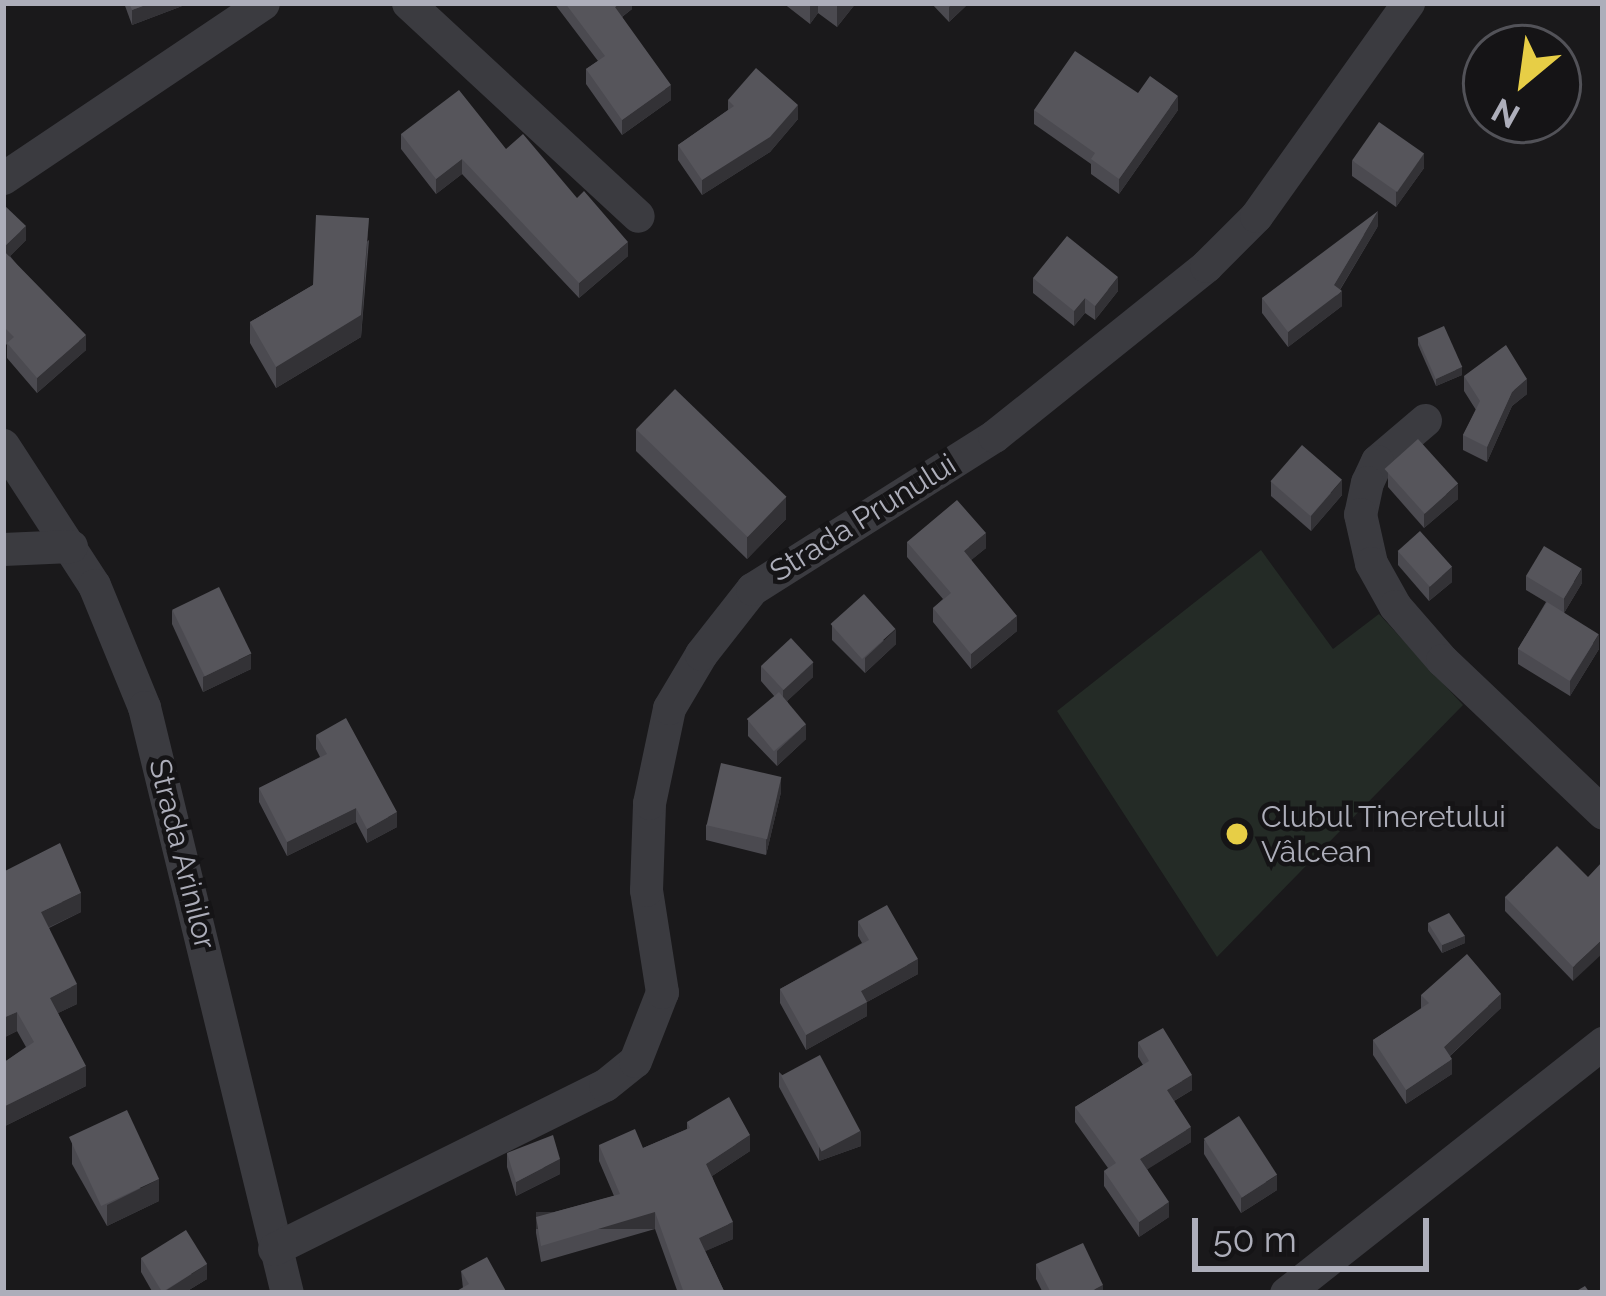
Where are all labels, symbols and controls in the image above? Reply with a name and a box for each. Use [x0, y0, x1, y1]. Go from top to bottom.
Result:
north arrow [1462, 24, 1582, 144]
text: N [1485, 90, 1526, 136]
street label: Strada Prunului [763, 446, 963, 590]
street label: Strada Arinilor [141, 755, 223, 953]
place label: Clubul Tineretului Vâlcean [1261, 799, 1508, 870]
marker: Clubul Tineretului Vâlcean [1224, 821, 1250, 847]
scale bar [1198, 1194, 1435, 1268]
text: 50 m [1213, 1218, 1297, 1260]

